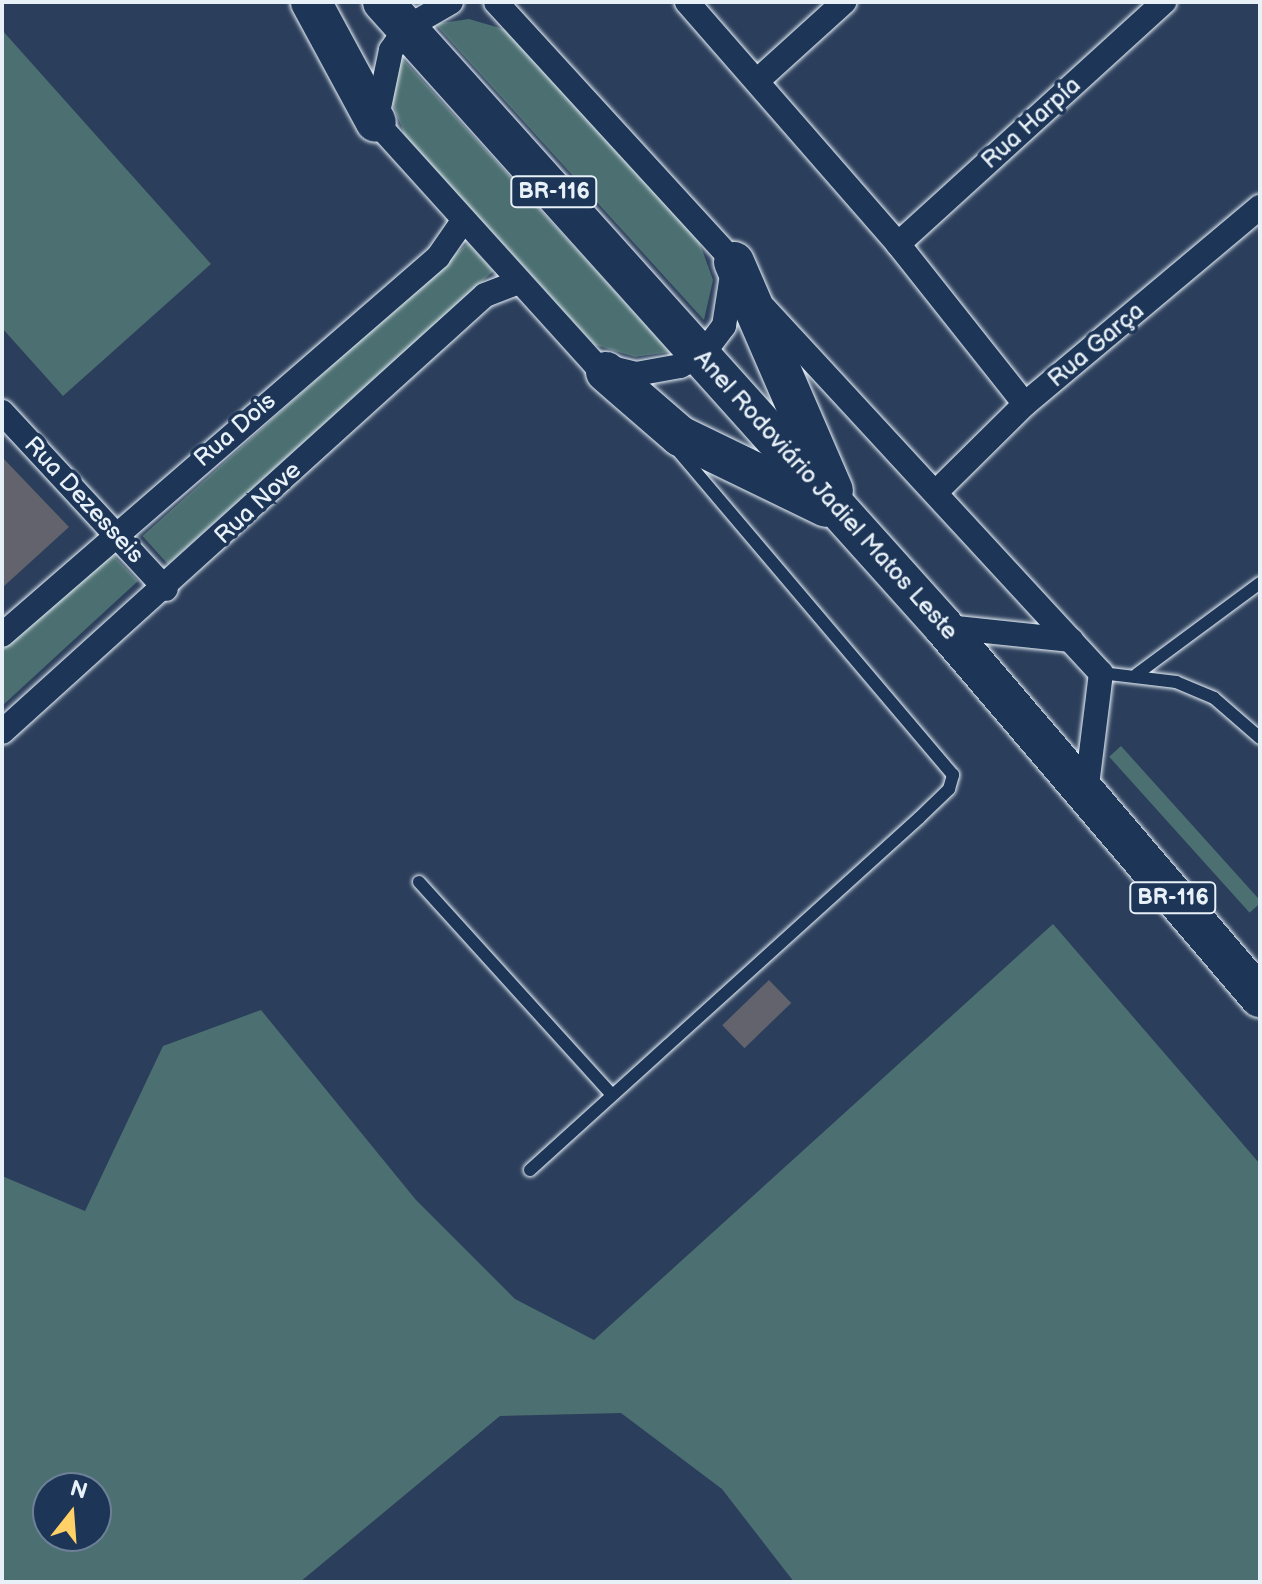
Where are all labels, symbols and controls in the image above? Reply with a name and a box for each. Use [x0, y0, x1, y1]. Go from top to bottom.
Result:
street label: Rua Harpía [975, 71, 1087, 175]
road number: BR-116 [510, 174, 598, 210]
street label: Rua Garça [1042, 296, 1150, 394]
street label: Anel Rodoviário Jadiel Matos Leste [688, 344, 964, 646]
street label: Rua Dois [188, 387, 282, 473]
street label: Rua Dezesseis [18, 431, 150, 569]
street label: Rua Nove [209, 456, 307, 550]
road number: BR-116 [1129, 880, 1217, 916]
north arrow [32, 1472, 112, 1552]
text: N [67, 1475, 90, 1506]

